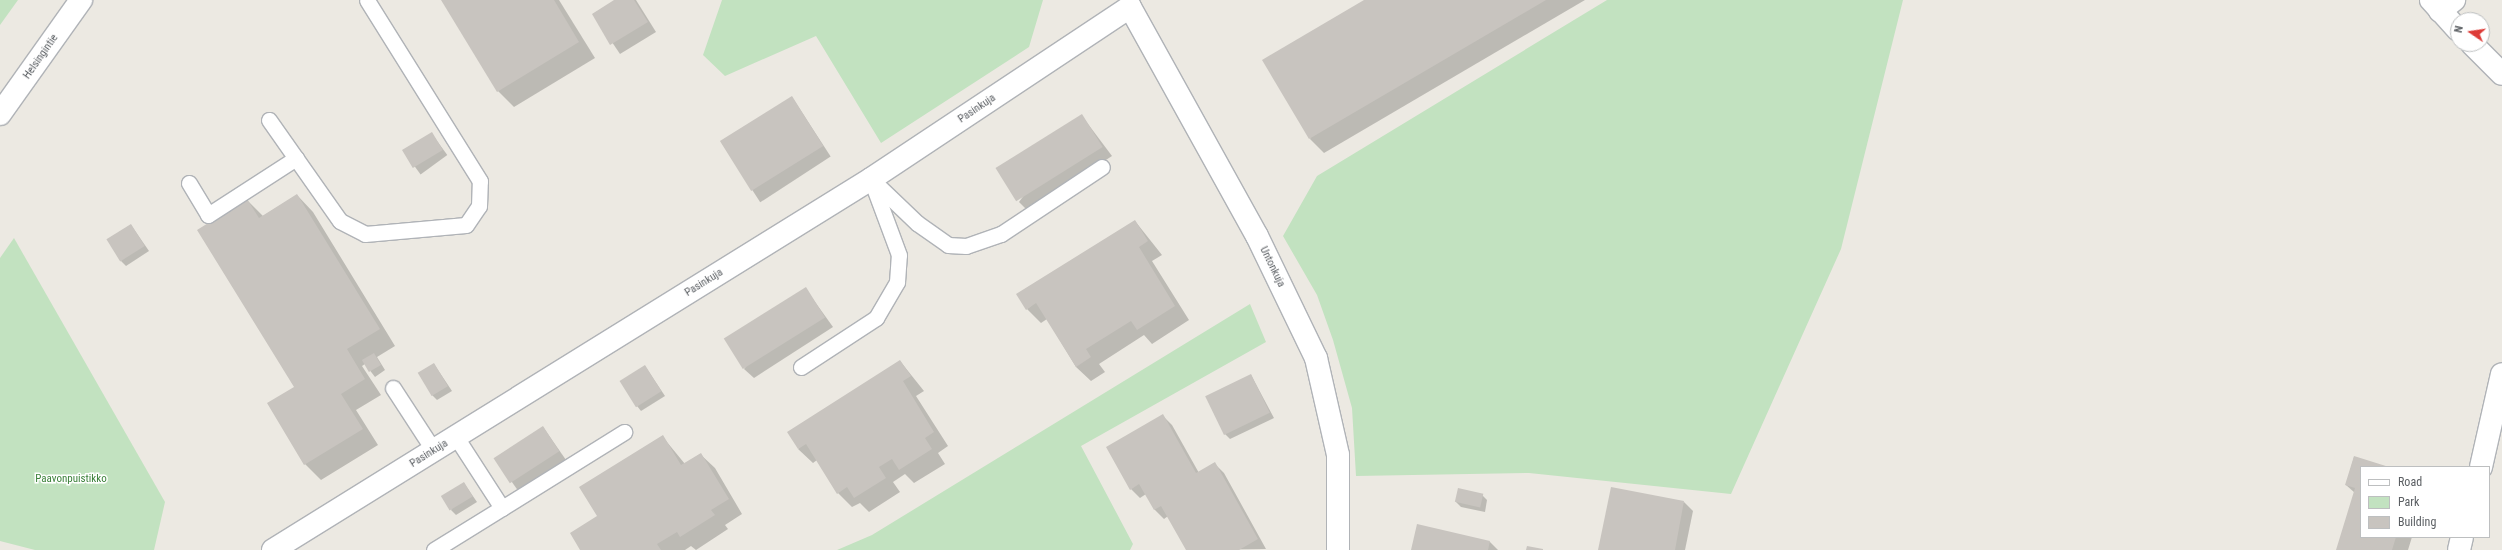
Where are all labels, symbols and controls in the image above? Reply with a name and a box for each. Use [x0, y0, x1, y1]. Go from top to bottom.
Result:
north arrow [2450, 12, 2490, 52]
text: N [2452, 25, 2466, 34]
street label: Helsingintie [21, 32, 61, 82]
street label: Pasinkuja [956, 92, 998, 126]
street label: Untonkuja [1257, 245, 1287, 289]
street label: Pasinkuja [683, 266, 725, 300]
street label: Pasinkuja [408, 437, 450, 471]
legend [2360, 466, 2490, 538]
park label: Paavonpuistikko [35, 472, 107, 486]
text: Road [2398, 475, 2422, 489]
text: Park [2398, 495, 2419, 509]
text: Building [2398, 515, 2436, 529]

